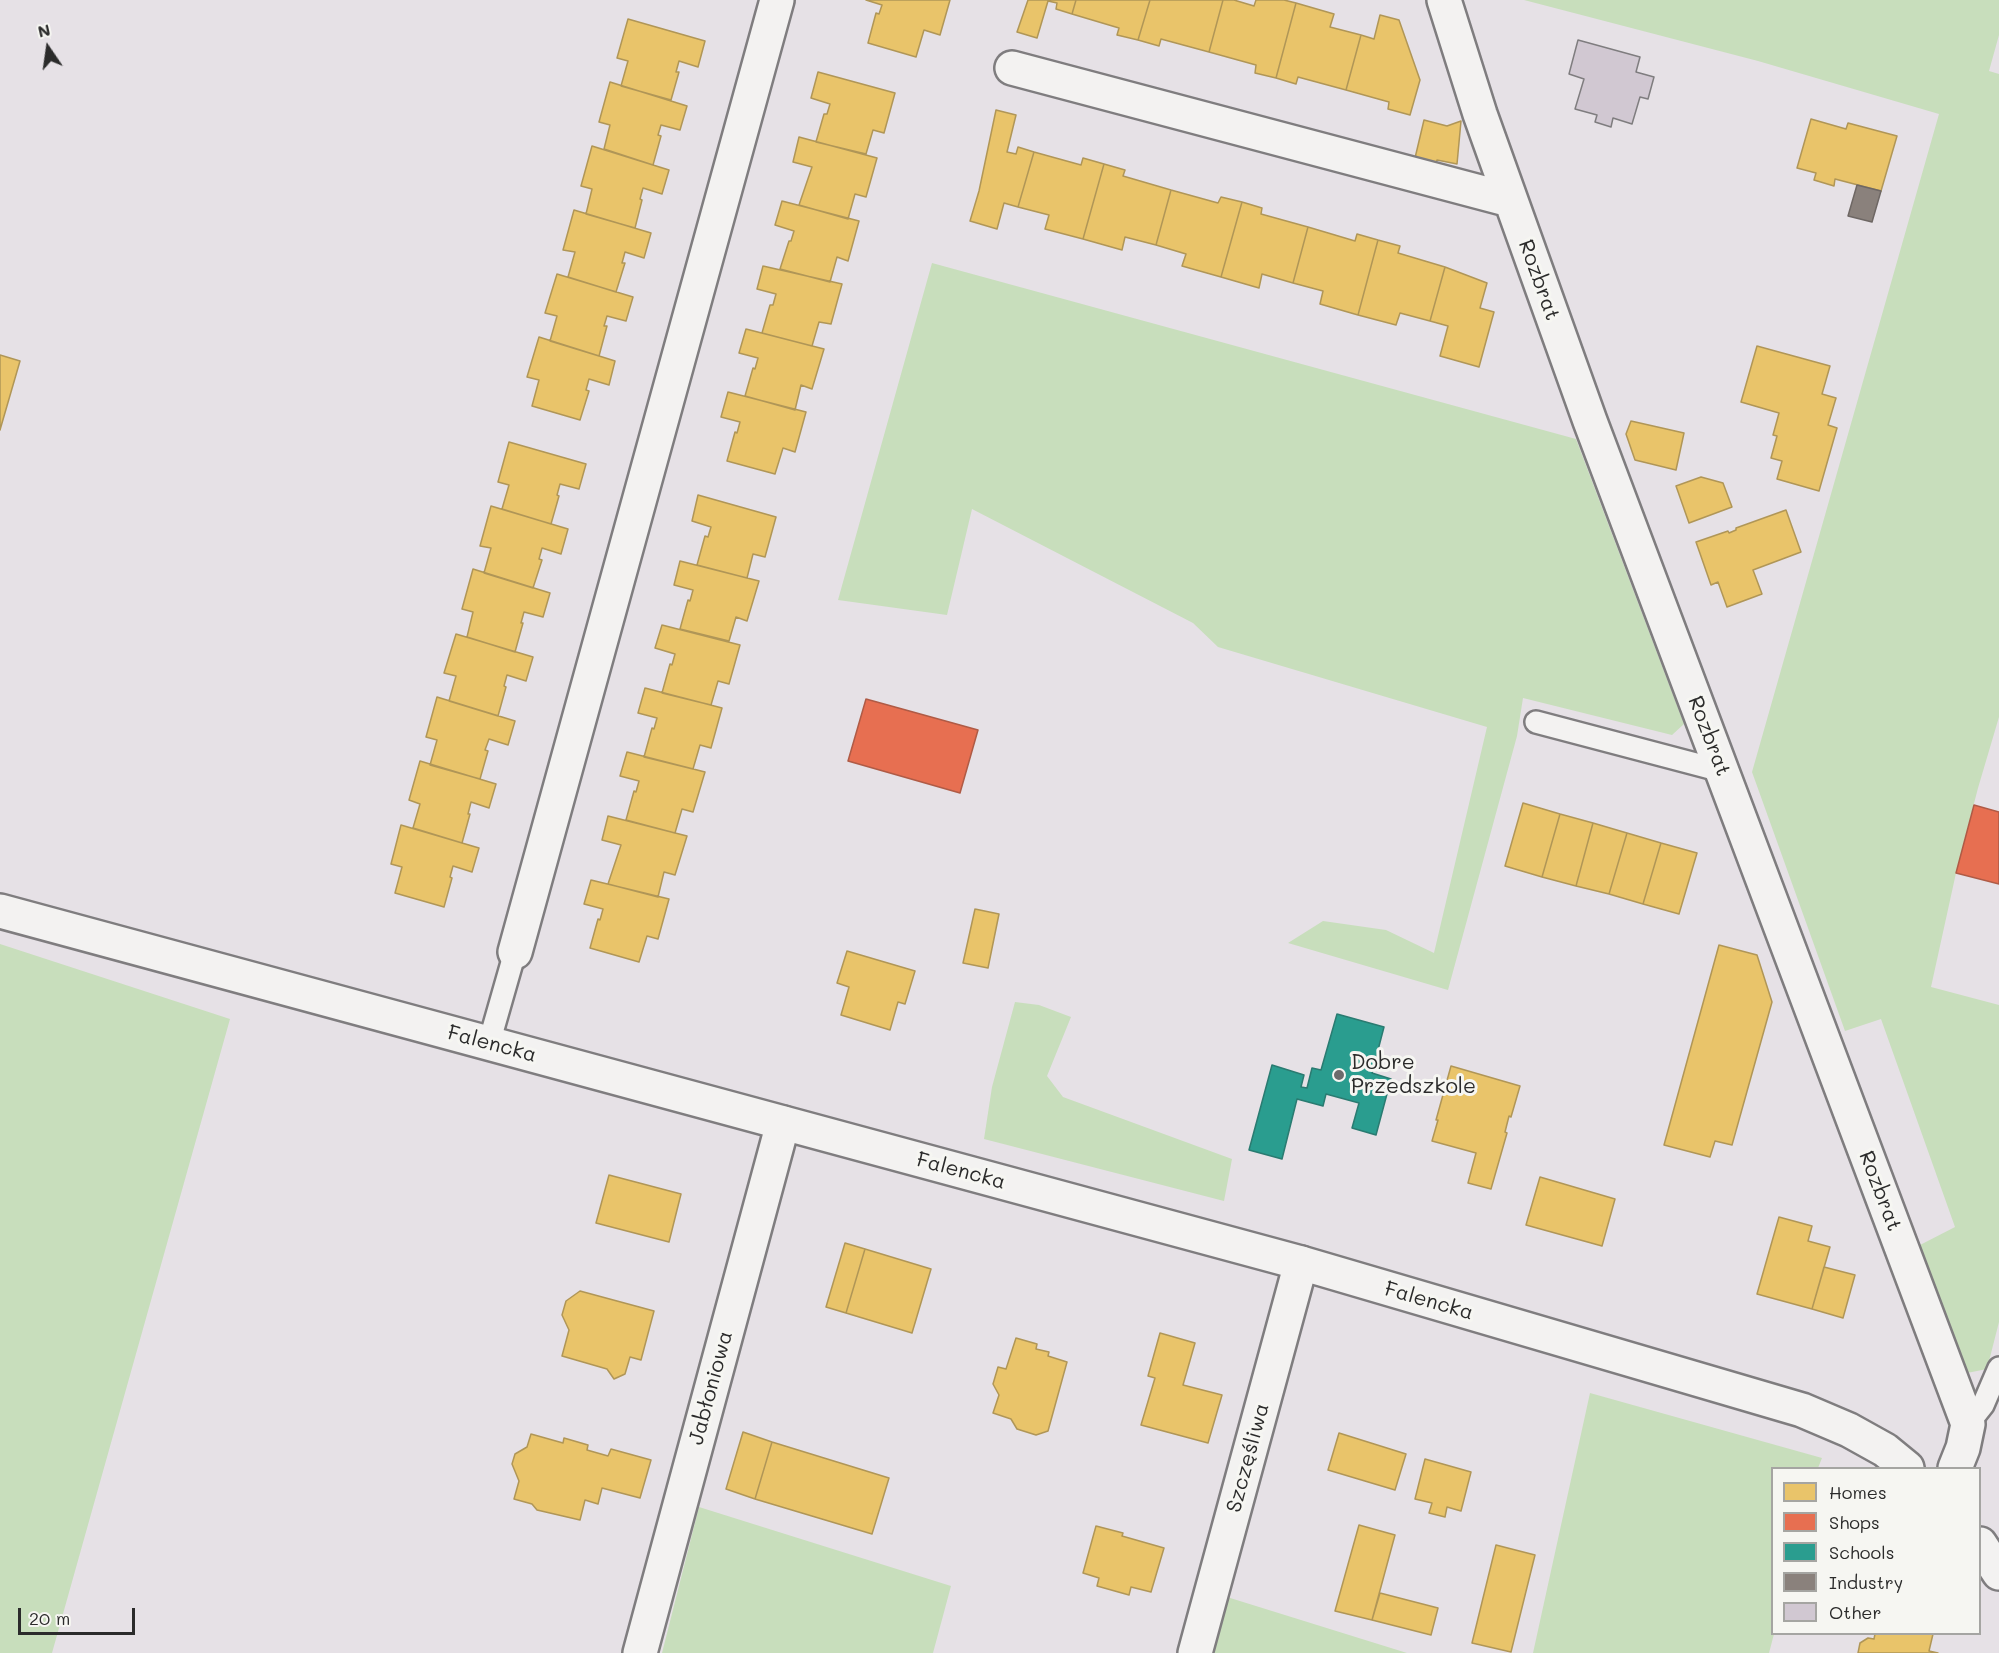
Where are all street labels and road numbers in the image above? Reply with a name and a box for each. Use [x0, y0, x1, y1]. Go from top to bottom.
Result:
street label: Rozbrat [1513, 236, 1565, 324]
street label: Rozbrat [1682, 692, 1736, 780]
street label: Falencka [445, 1020, 539, 1068]
street label: Falencka [914, 1147, 1008, 1195]
street label: Rozbrat [1853, 1147, 1907, 1235]
street label: Falencka [1382, 1276, 1476, 1326]
street label: Jabłoniowa [684, 1328, 738, 1448]
street label: Szczęśliwa [1221, 1401, 1275, 1515]

